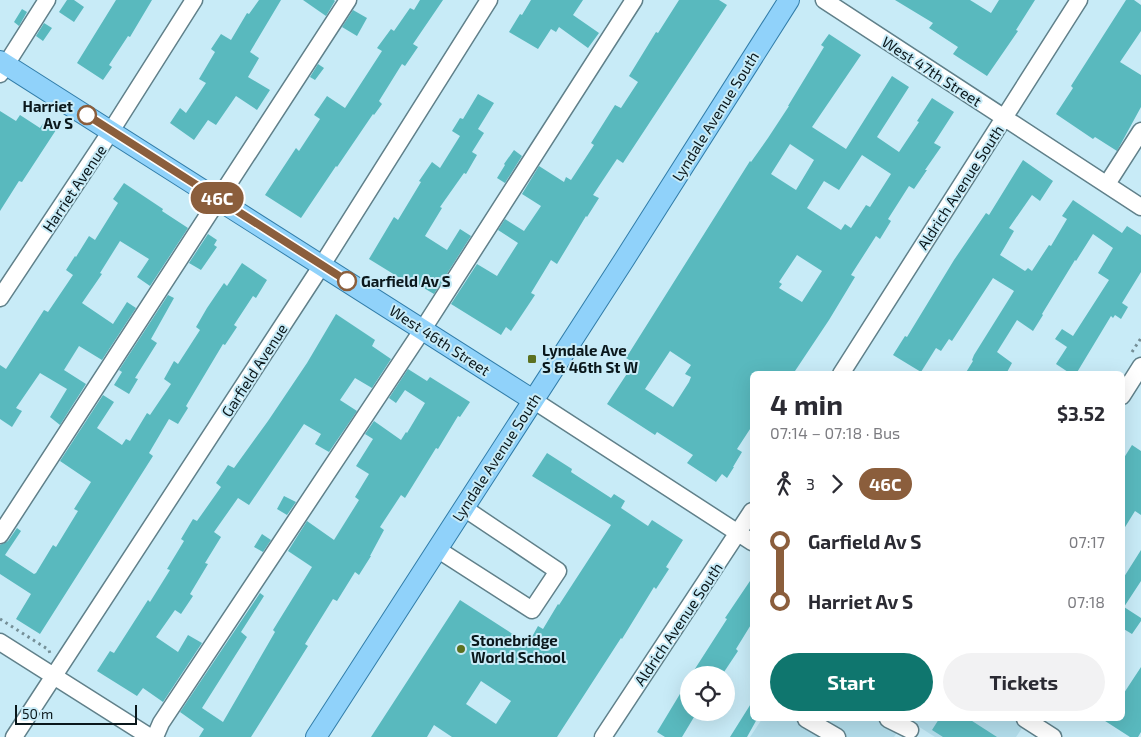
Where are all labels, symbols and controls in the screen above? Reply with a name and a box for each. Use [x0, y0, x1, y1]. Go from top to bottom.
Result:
street label: West 47th Street [879, 32, 985, 110]
street label: Lyndale Avenue South [668, 48, 762, 184]
place label: Harriet Av S [23, 97, 73, 132]
marker: Harriet Av S [77, 105, 97, 125]
street label: Aldrich Avenue South [913, 121, 1007, 253]
street label: Harriet Avenue [38, 141, 110, 235]
line badge: 46C [188, 182, 246, 214]
text: 46C [201, 187, 233, 209]
marker: Garfield Av S [337, 271, 357, 291]
place label: Garfield Av S [361, 272, 451, 290]
street label: West 46th Street [386, 301, 494, 379]
street label: Garfield Avenue [217, 320, 291, 420]
place label: Lyndale Ave S & 46th St W [542, 341, 639, 376]
marker: Lyndale Ave S & 46th St W [526, 353, 538, 365]
text: 4 min [770, 387, 843, 421]
street label: Lyndale Avenue South [448, 390, 544, 524]
text: $3.52 [1057, 402, 1105, 425]
text: 07:14 – 07:18 · Bus [770, 423, 900, 442]
icon: walk [770, 470, 798, 498]
icon: forward [823, 470, 851, 498]
text: 46C [869, 473, 902, 495]
text: 3 [806, 474, 815, 493]
text: Garfield Av S [808, 530, 921, 553]
text: 07:17 [1069, 532, 1105, 551]
street label: Aldrich Avenue South [630, 559, 726, 689]
text: Harriet Av S [808, 590, 913, 613]
text: 07:18 [1067, 592, 1105, 611]
place label: Stonebridge World School [471, 631, 566, 666]
marker: Stonebridge World School [455, 643, 467, 655]
button: Start [770, 653, 933, 711]
button: Tickets [943, 653, 1105, 711]
map controls [680, 666, 735, 721]
button: locate [680, 666, 735, 721]
scale bar [15, 702, 138, 725]
text: 50 m [22, 705, 53, 722]

